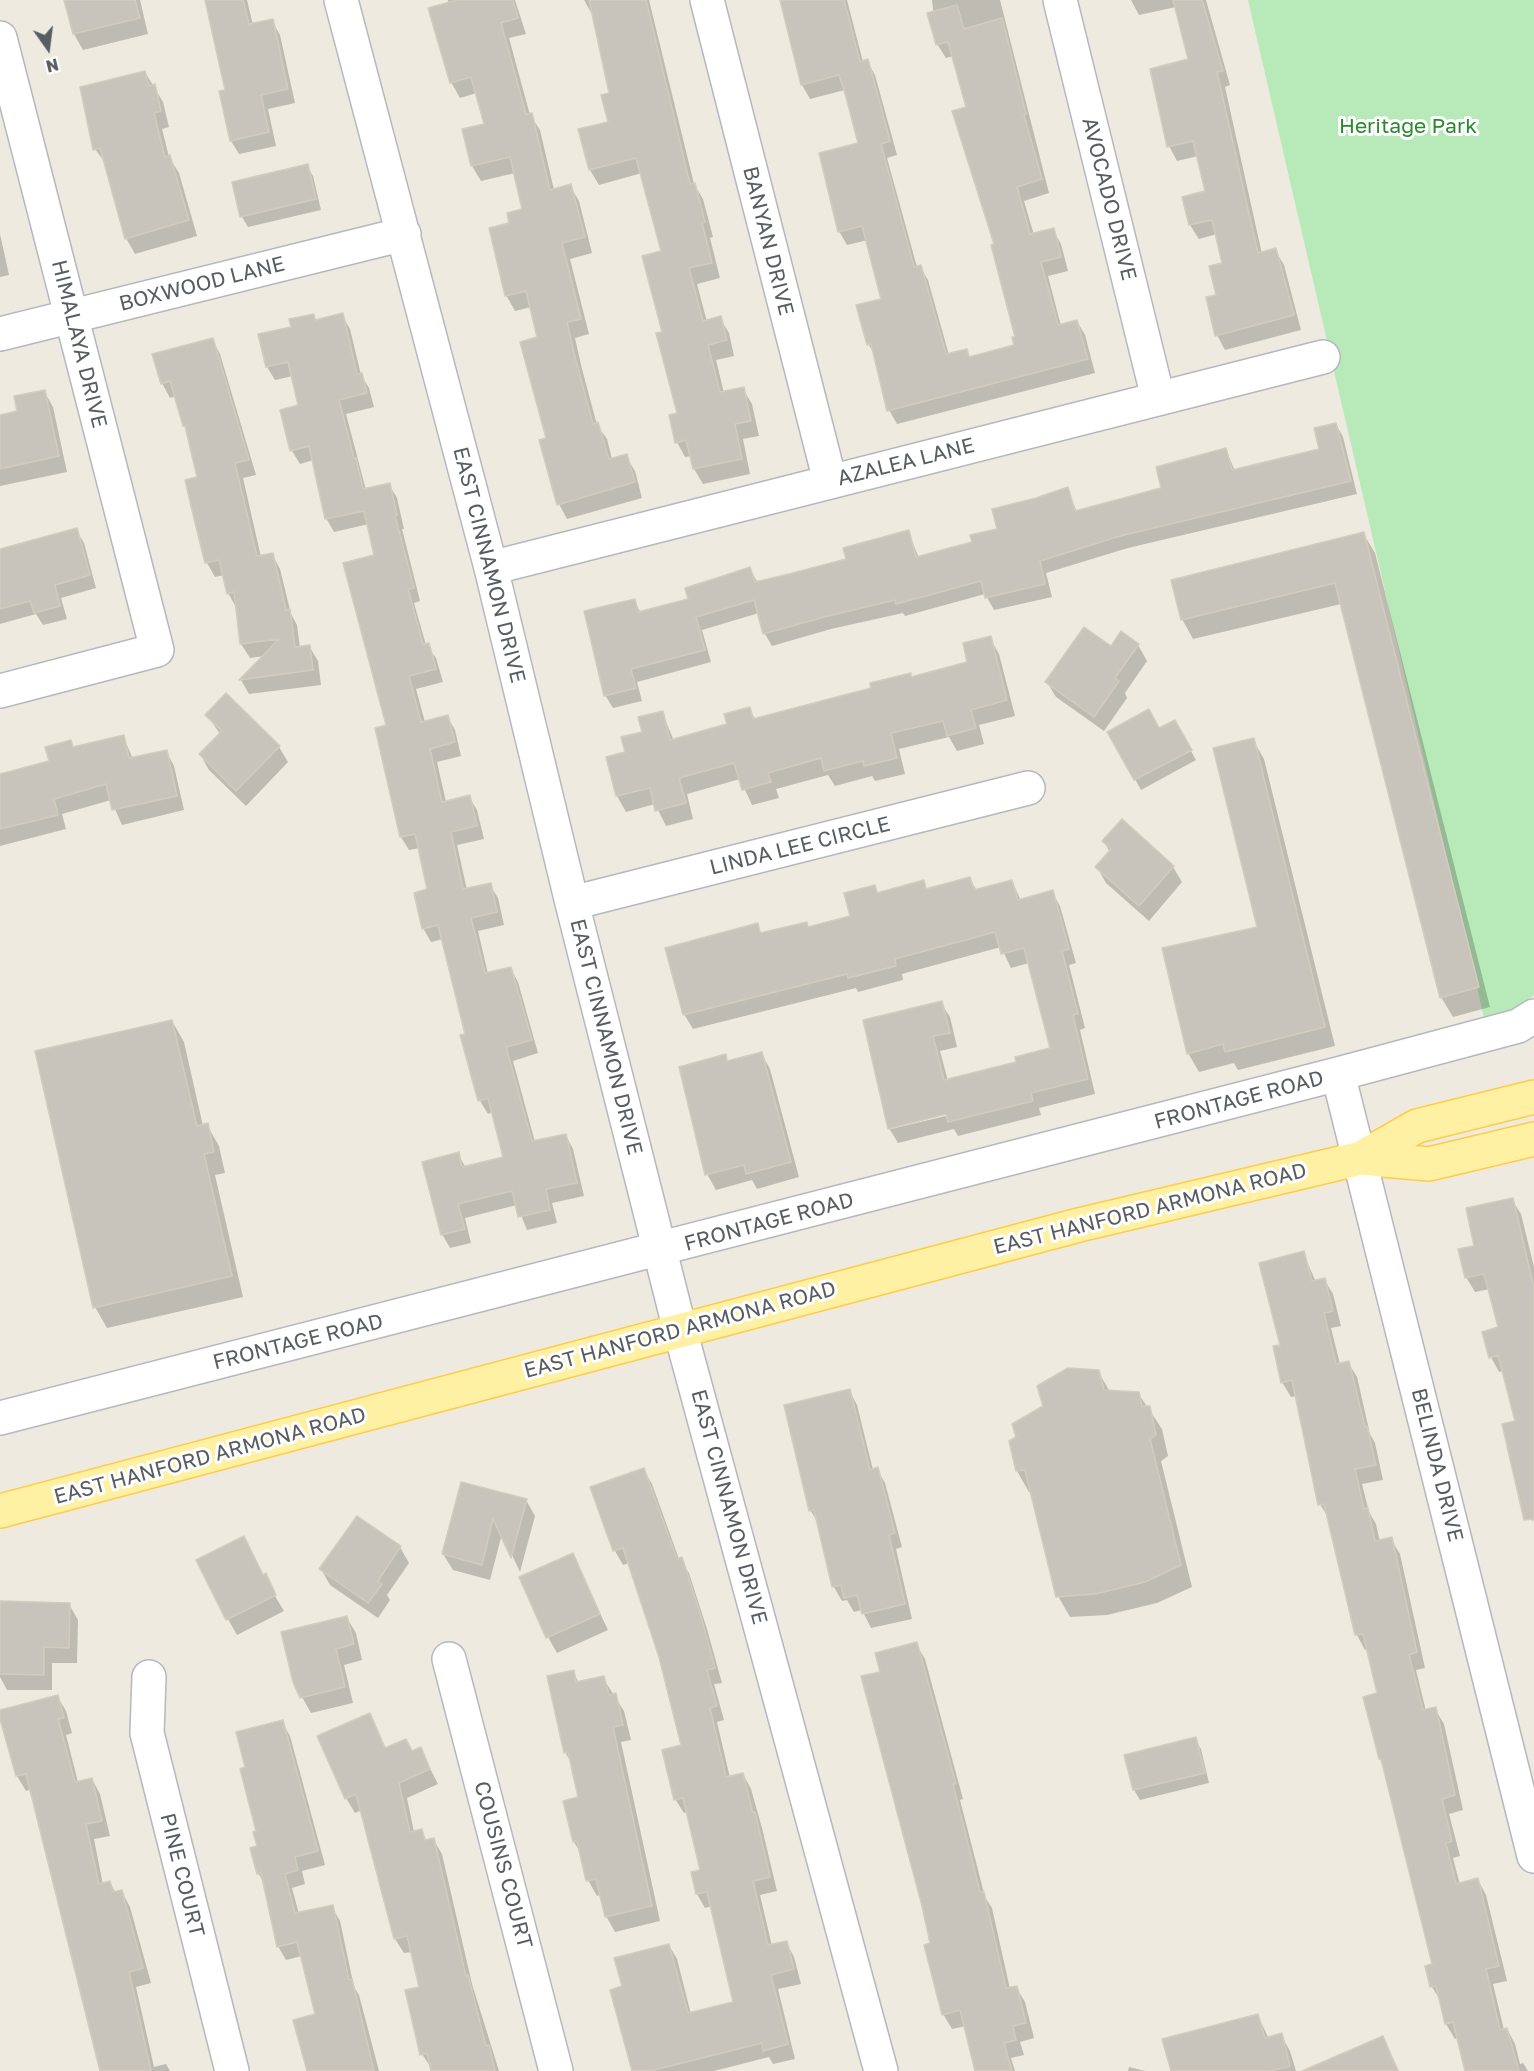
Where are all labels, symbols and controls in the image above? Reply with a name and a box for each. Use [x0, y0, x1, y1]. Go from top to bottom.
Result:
north arrow [18, 18, 78, 78]
text: N [44, 54, 61, 77]
park label: Heritage Park [1339, 113, 1477, 139]
street label: AVOCADO DRIVE [1077, 115, 1141, 283]
street label: BANYAN DRIVE [737, 164, 799, 318]
street label: BOXWOOD LANE [117, 251, 287, 317]
street label: HIMALAYA DRIVE [46, 257, 112, 431]
street label: AZALEA LANE [835, 433, 977, 491]
street label: EAST CINNAMON DRIVE [447, 444, 531, 686]
street label: LINDA LEE CIRCLE [707, 811, 893, 881]
street label: EAST CINNAMON DRIVE [564, 916, 648, 1158]
street label: FRONTAGE ROAD [1152, 1065, 1326, 1135]
street label: EAST HANFORD ARMONA ROAD [991, 1158, 1309, 1260]
street label: FRONTAGE ROAD [682, 1187, 856, 1257]
street label: EAST HANFORD ARMONA ROAD [521, 1276, 839, 1384]
street label: FRONTAGE ROAD [210, 1309, 386, 1375]
street label: BELINDA DRIVE [1406, 1386, 1468, 1544]
street label: EAST CINNAMON DRIVE [685, 1387, 773, 1627]
street label: EAST HANFORD ARMONA ROAD [51, 1402, 369, 1510]
street label: COUSINS COURT [469, 1779, 537, 1951]
street label: PINE COURT [154, 1811, 210, 1939]

